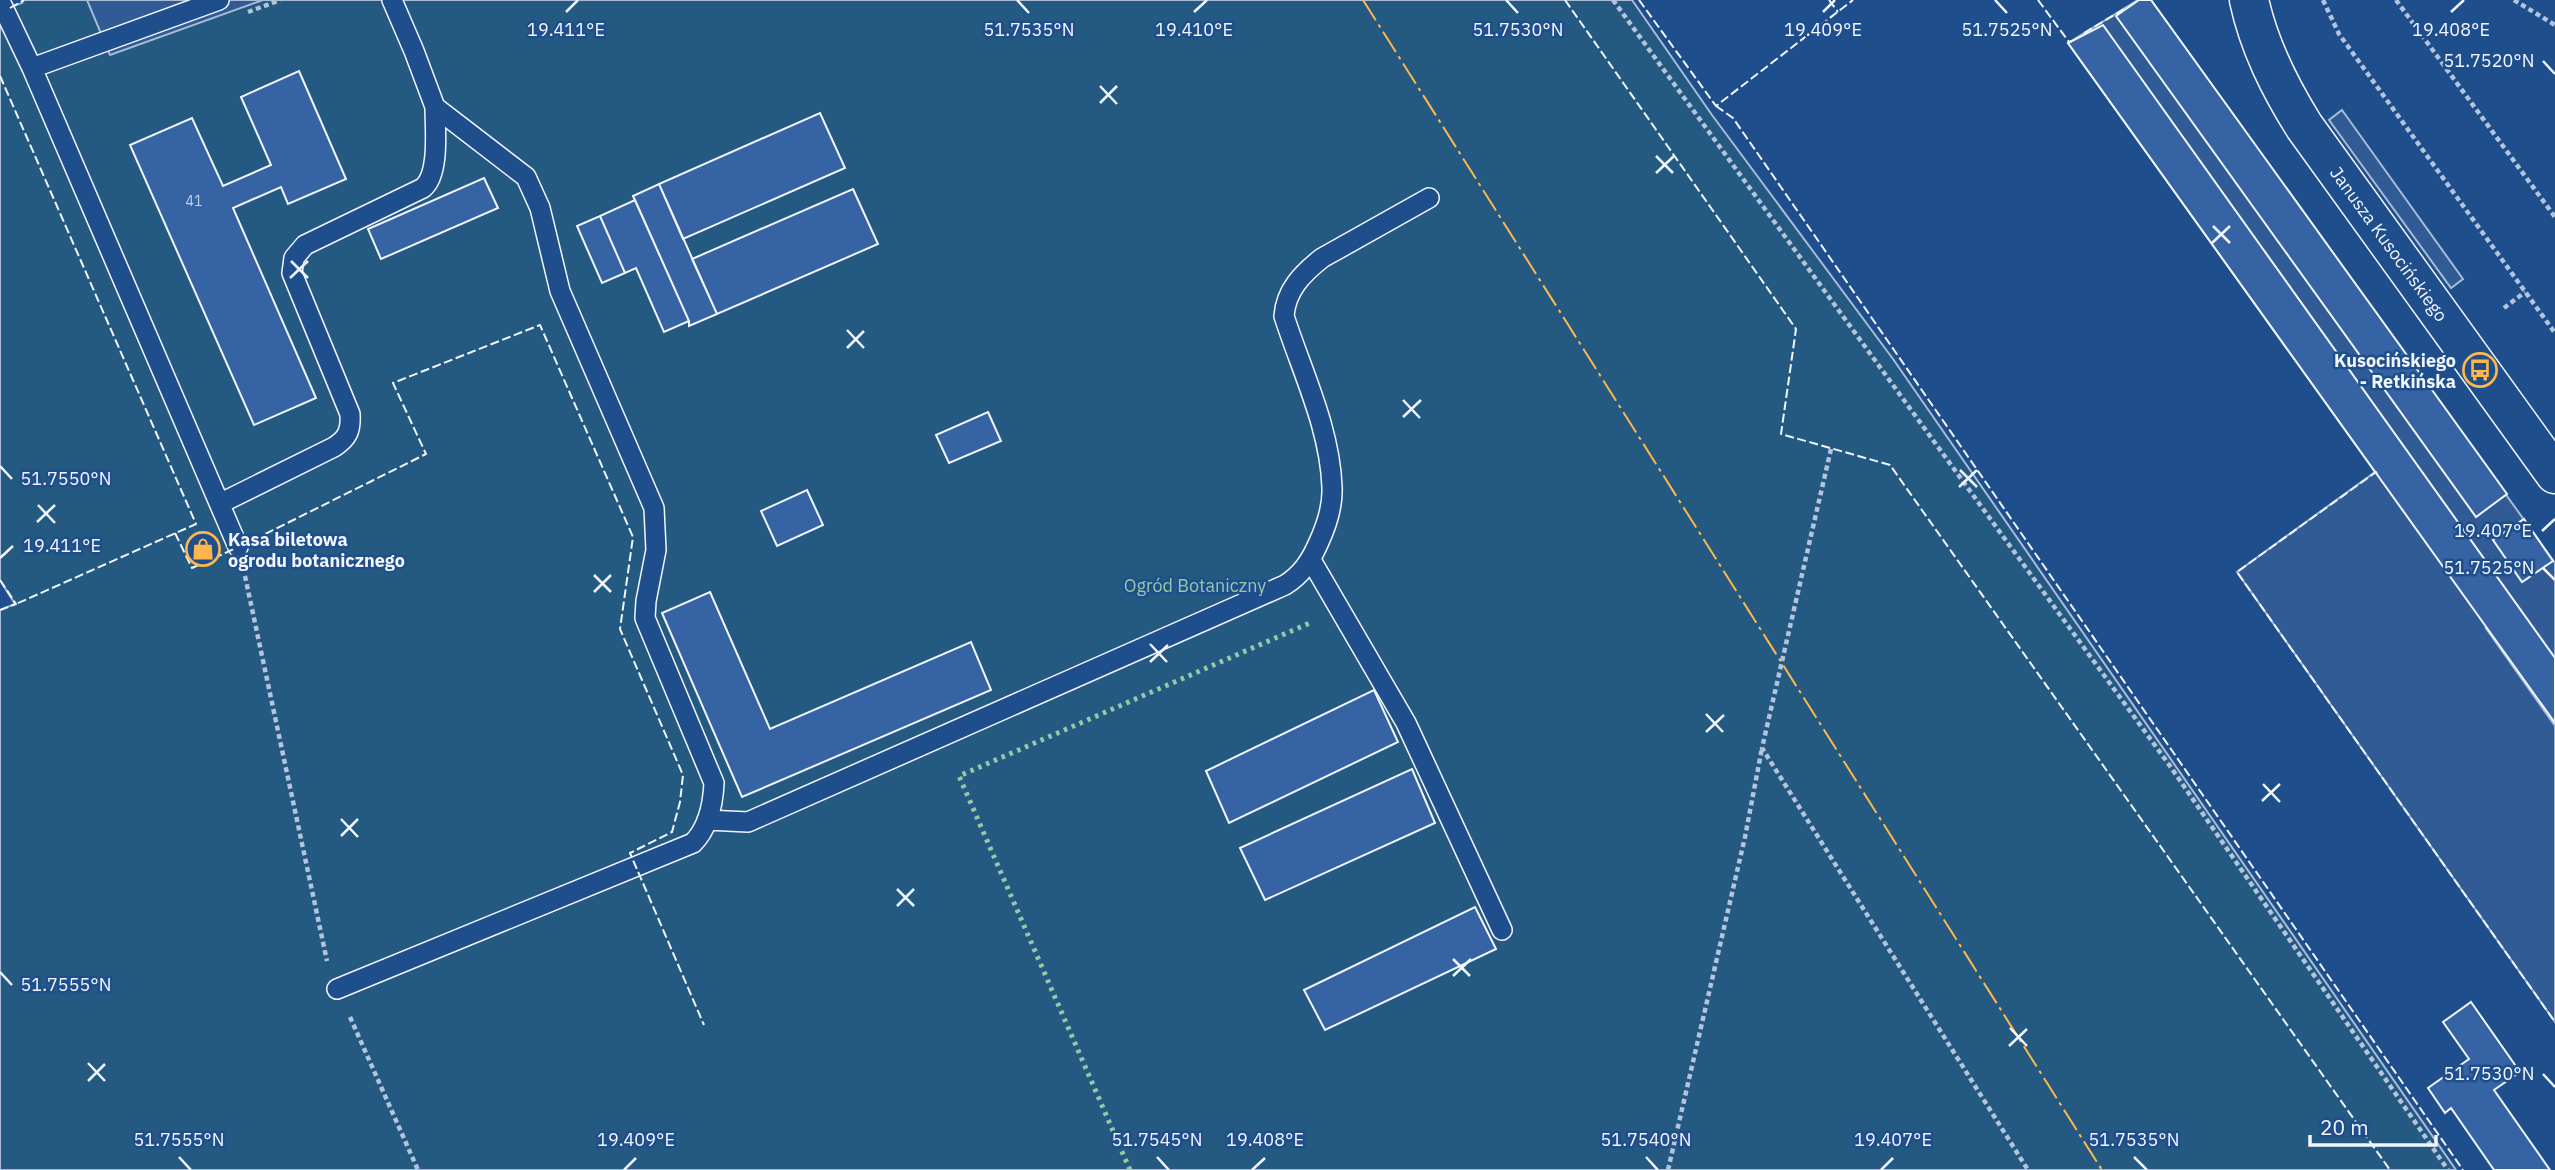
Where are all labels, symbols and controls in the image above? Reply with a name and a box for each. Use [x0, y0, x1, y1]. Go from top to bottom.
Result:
text: 19.411°E [527, 18, 605, 41]
text: 51.7535°N [984, 18, 1074, 41]
text: 19.410°E [1155, 18, 1233, 41]
text: 51.7530°N [1473, 18, 1563, 41]
text: 19.409°E [1784, 18, 1862, 41]
text: 51.7525°N [1962, 18, 2052, 41]
text: 19.408°E [2412, 18, 2490, 41]
text: 51.7520°N [2444, 49, 2534, 72]
street label: Janusza Kusocińskiego [2325, 162, 2453, 326]
house number: 41 [186, 192, 202, 210]
place label: Kusocińskiego - Retkińska [2334, 349, 2456, 393]
bus stop icon: Kusocińskiego - Retkińska [2461, 351, 2499, 389]
text: 51.7550°N [21, 467, 111, 490]
text: 19.407°E [2454, 519, 2532, 542]
place label: Kasa biletowa ogrodu botanicznego [228, 528, 405, 572]
shop icon: Kasa biletowa ogrodu botanicznego [184, 530, 222, 568]
text: 19.411°E [23, 534, 101, 557]
text: 51.7525°N [2444, 556, 2534, 579]
park label: Ogród Botaniczny [1124, 574, 1266, 597]
text: 51.7555°N [21, 973, 111, 996]
text: 51.7530°N [2444, 1062, 2534, 1085]
scale bar [2310, 1104, 2436, 1148]
text: 20 m [2320, 1113, 2369, 1141]
text: 51.7555°N [134, 1128, 224, 1151]
text: 19.409°E [597, 1128, 675, 1151]
text: 51.7545°N [1112, 1128, 1202, 1151]
text: 19.408°E [1226, 1128, 1304, 1151]
text: 51.7540°N [1601, 1128, 1691, 1151]
text: 19.407°E [1854, 1128, 1932, 1151]
text: 51.7535°N [2089, 1128, 2179, 1151]

